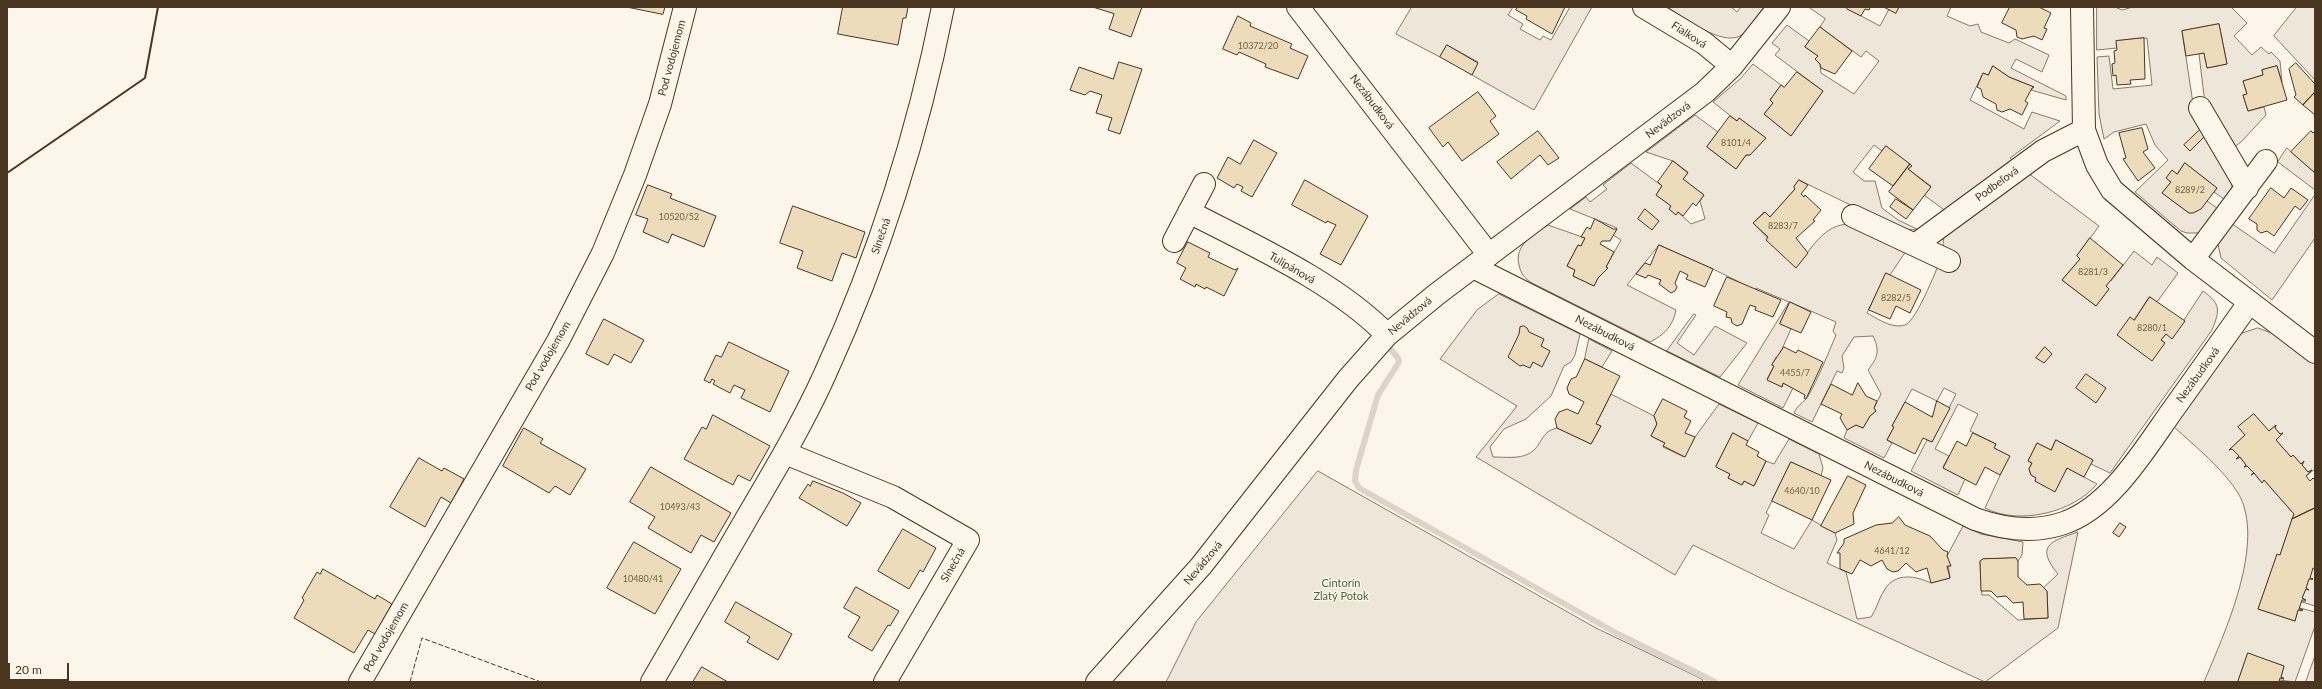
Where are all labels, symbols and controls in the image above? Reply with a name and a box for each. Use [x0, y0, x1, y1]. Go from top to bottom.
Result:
street label: Pod vodojemom [655, 18, 689, 98]
street label: Fialková [1669, 19, 1709, 51]
house number: 10372/20 [1238, 41, 1278, 51]
street label: Nezábudková [1347, 72, 1397, 132]
street label: Nevädzová [1643, 99, 1693, 141]
house number: 8101/4 [1721, 138, 1751, 148]
street label: Podbeľová [1973, 164, 2021, 204]
house number: 8289/2 [2175, 185, 2205, 195]
house number: 10520/52 [659, 212, 699, 222]
street label: Slnečná [869, 216, 893, 256]
house number: 8283/7 [1768, 221, 1798, 231]
street label: Tulipánová [1266, 249, 1318, 287]
house number: 8281/3 [2078, 267, 2108, 277]
house number: 8282/5 [1881, 293, 1911, 303]
street label: Nevädzová [1385, 294, 1435, 338]
street label: Nezábudková [1573, 312, 1637, 354]
street label: Pod vodojemom [523, 319, 573, 393]
house number: 8280/1 [2137, 323, 2167, 333]
street label: Nezábudková [2173, 345, 2223, 405]
house number: 4455/7 [1780, 368, 1810, 378]
street label: Nezábudková [1862, 458, 1926, 500]
house number: 4640/10 [1784, 486, 1820, 496]
house number: 10493/43 [660, 502, 700, 512]
street label: Nevädzová [1181, 538, 1225, 588]
street label: Slnečná [938, 546, 968, 584]
house number: 4641/12 [1874, 546, 1910, 556]
house number: 10480/41 [623, 574, 663, 584]
park label: Cintorín Zlatý Potok [1313, 576, 1369, 602]
street label: Pod vodojemom [361, 600, 411, 674]
scale bar [10, 655, 71, 681]
text: 20 m [15, 662, 42, 677]

